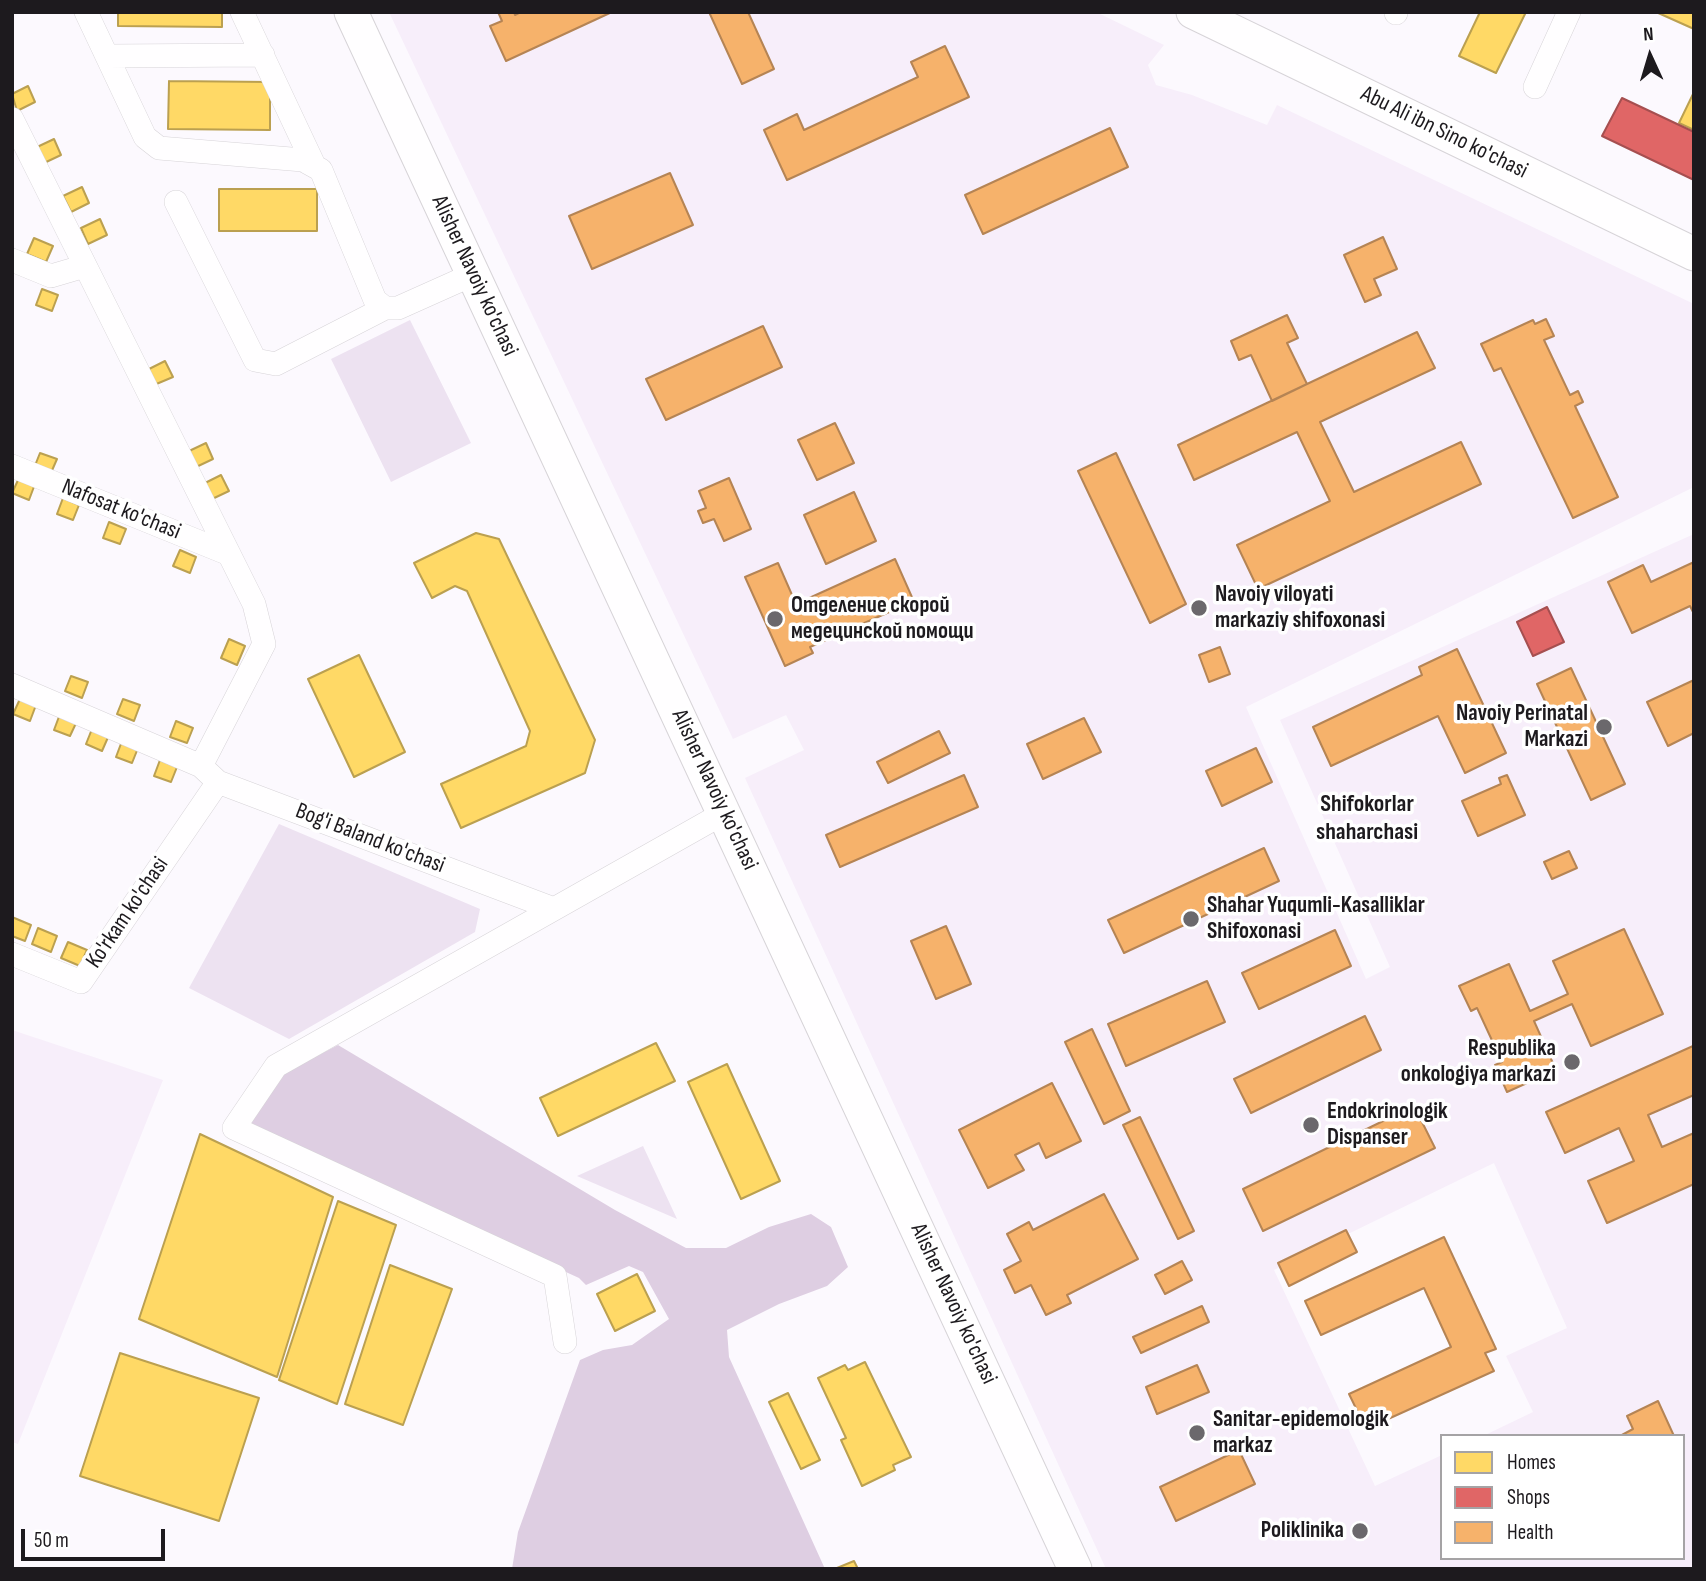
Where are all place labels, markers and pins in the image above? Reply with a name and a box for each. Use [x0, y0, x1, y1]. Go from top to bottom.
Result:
place label: Navoiy viloyati markaziy shifoxonasi [1215, 581, 1385, 635]
place label: Отделение скорой медецинской помощи [791, 592, 974, 646]
marker: Navoiy viloyati markaziy shifoxonasi [1189, 598, 1209, 618]
marker: Отделение скорой медецинской помощи [765, 609, 785, 629]
place label: Navoiy Perinatal Markazi [1456, 700, 1588, 754]
marker: Navoiy Perinatal Markazi [1594, 717, 1614, 737]
place label: Shahar Yuqumli-Kasalliklar Shifoxonasi [1207, 892, 1425, 946]
marker: Shahar Yuqumli-Kasalliklar Shifoxonasi [1181, 909, 1201, 929]
place label: Respublika onkologiya markazi [1401, 1035, 1556, 1089]
marker: Respublika onkologiya markazi [1562, 1052, 1582, 1072]
place label: Endokrinologik Dispanser [1327, 1098, 1448, 1152]
marker: Endokrinologik Dispanser [1301, 1115, 1321, 1135]
place label: Sanitar-epidemologik markaz [1213, 1406, 1389, 1460]
marker: Sanitar-epidemologik markaz [1187, 1423, 1207, 1443]
place label: Poliklinika [1261, 1517, 1344, 1545]
marker: Poliklinika [1350, 1521, 1370, 1541]

